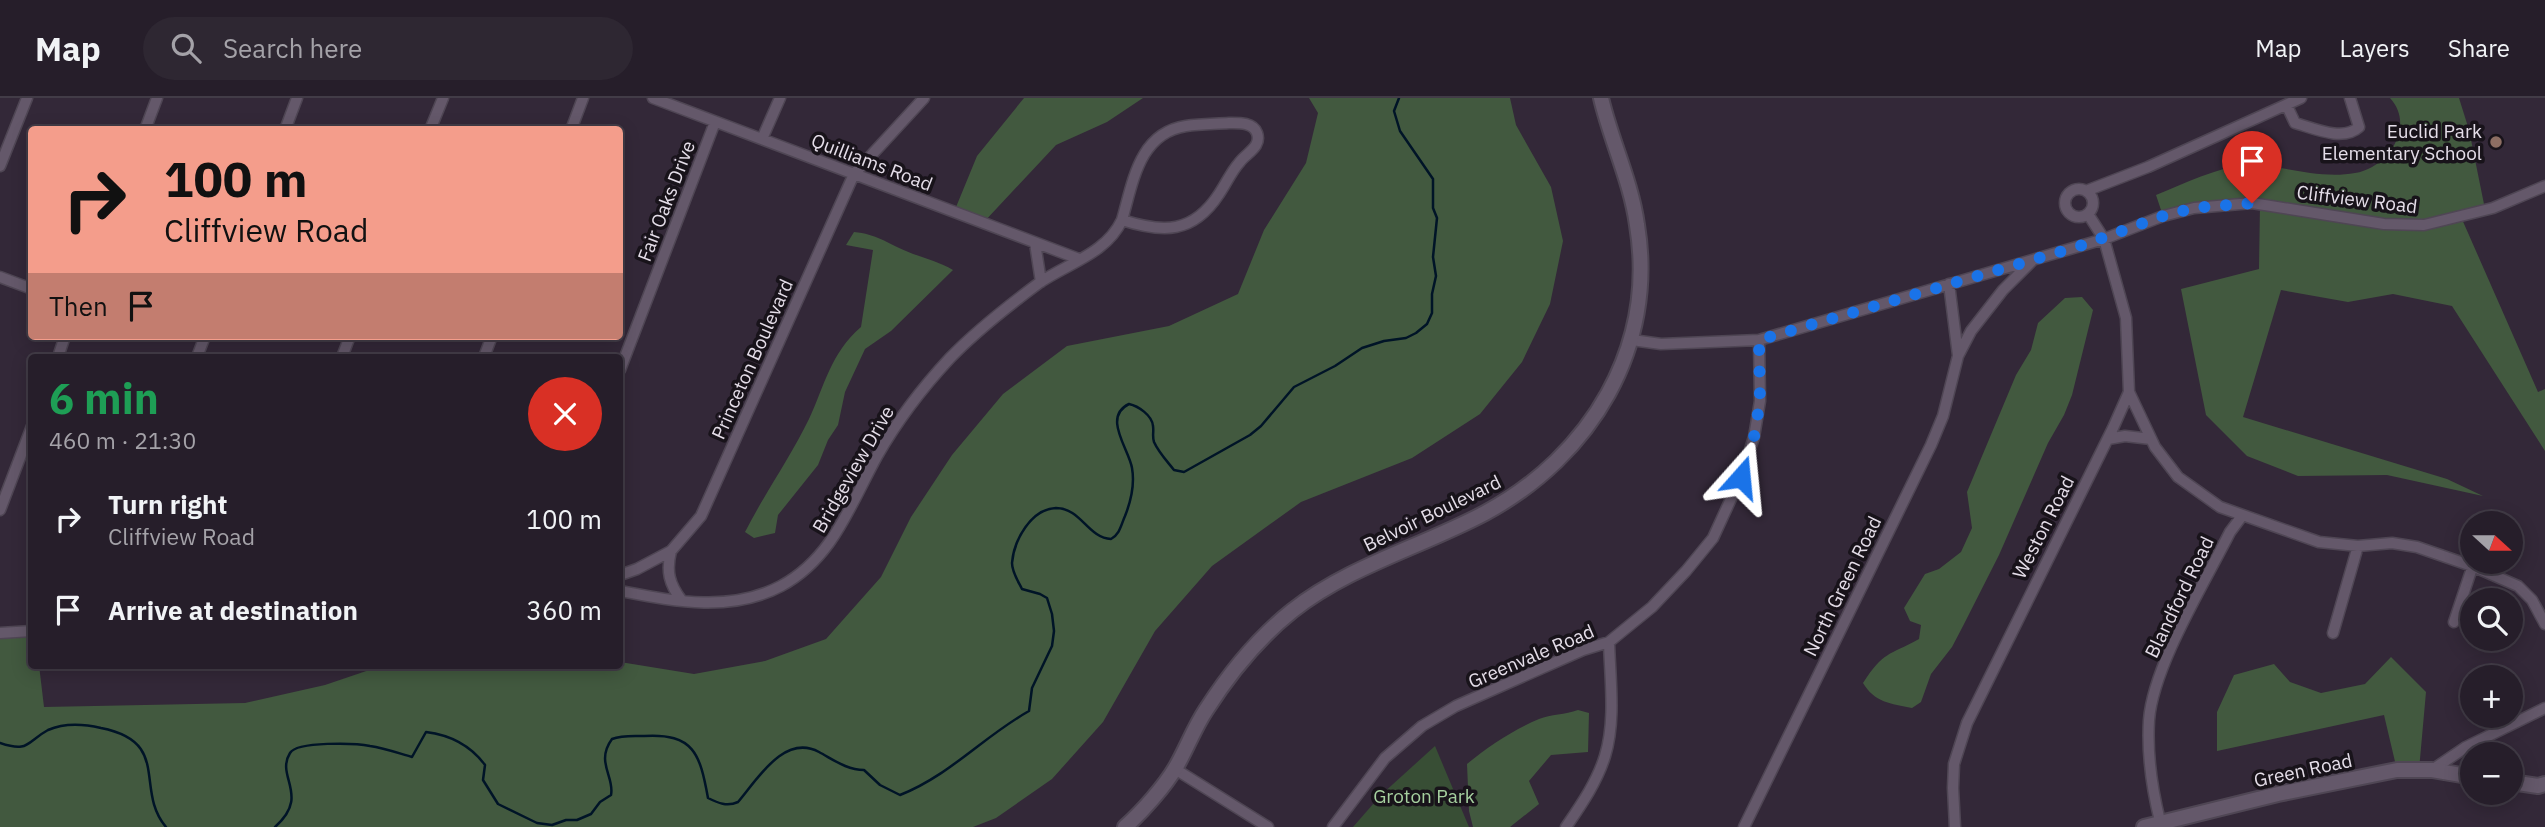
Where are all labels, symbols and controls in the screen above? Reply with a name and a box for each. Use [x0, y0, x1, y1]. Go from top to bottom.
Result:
search box [143, 17, 633, 80]
text: Map [35, 27, 101, 70]
icon: search [167, 29, 205, 67]
text: Search here [223, 31, 362, 65]
text: Map [2255, 32, 2302, 64]
text: Layers [2340, 32, 2410, 64]
text: Share [2448, 32, 2510, 64]
place label: Euclid Park Elementary School [2322, 119, 2482, 165]
street label: Quilliams Road [808, 128, 936, 196]
pin [2222, 131, 2282, 203]
marker: Euclid Park Elementary School [2488, 134, 2504, 150]
street label: Fair Oaks Drive [632, 137, 700, 265]
icon: arrive [2233, 142, 2271, 180]
text: 100 m [164, 147, 308, 210]
icon: right [49, 154, 140, 245]
street label: Cliffview Road [2295, 180, 2419, 218]
text: Cliffview Road [164, 209, 368, 251]
street label: Princeton Boulevard [706, 275, 798, 443]
icon: arrive [122, 287, 160, 325]
text: Then [49, 289, 108, 323]
text: 6 min [49, 371, 159, 426]
button: close [528, 377, 602, 451]
street label: Bridgeview Drive [807, 401, 899, 537]
text: 460 m · 21:30 [49, 425, 196, 455]
position arrow [1704, 440, 1778, 514]
street label: Belvoir Boulevard [1359, 469, 1505, 557]
street label: Weston Road [2007, 471, 2079, 583]
text: Turn right [108, 487, 227, 521]
icon: right [49, 500, 87, 538]
text: 100 m [526, 502, 602, 536]
north arrow [2460, 511, 2524, 574]
map controls [2460, 511, 2523, 805]
street label: North Green Road [1798, 512, 1886, 660]
text: Cliffview Road [108, 521, 255, 551]
street label: Blandford Road [2139, 532, 2219, 662]
button: search [2460, 588, 2523, 651]
icon: arrive [49, 591, 87, 629]
text: Arrive at destination [108, 593, 358, 627]
text: 360 m [526, 593, 602, 627]
street label: Greenvale Road [1464, 619, 1598, 693]
button: + [2460, 665, 2523, 728]
button: − [2460, 742, 2523, 805]
street label: Green Road [2252, 748, 2354, 792]
park label: Groton Park [1373, 784, 1475, 808]

